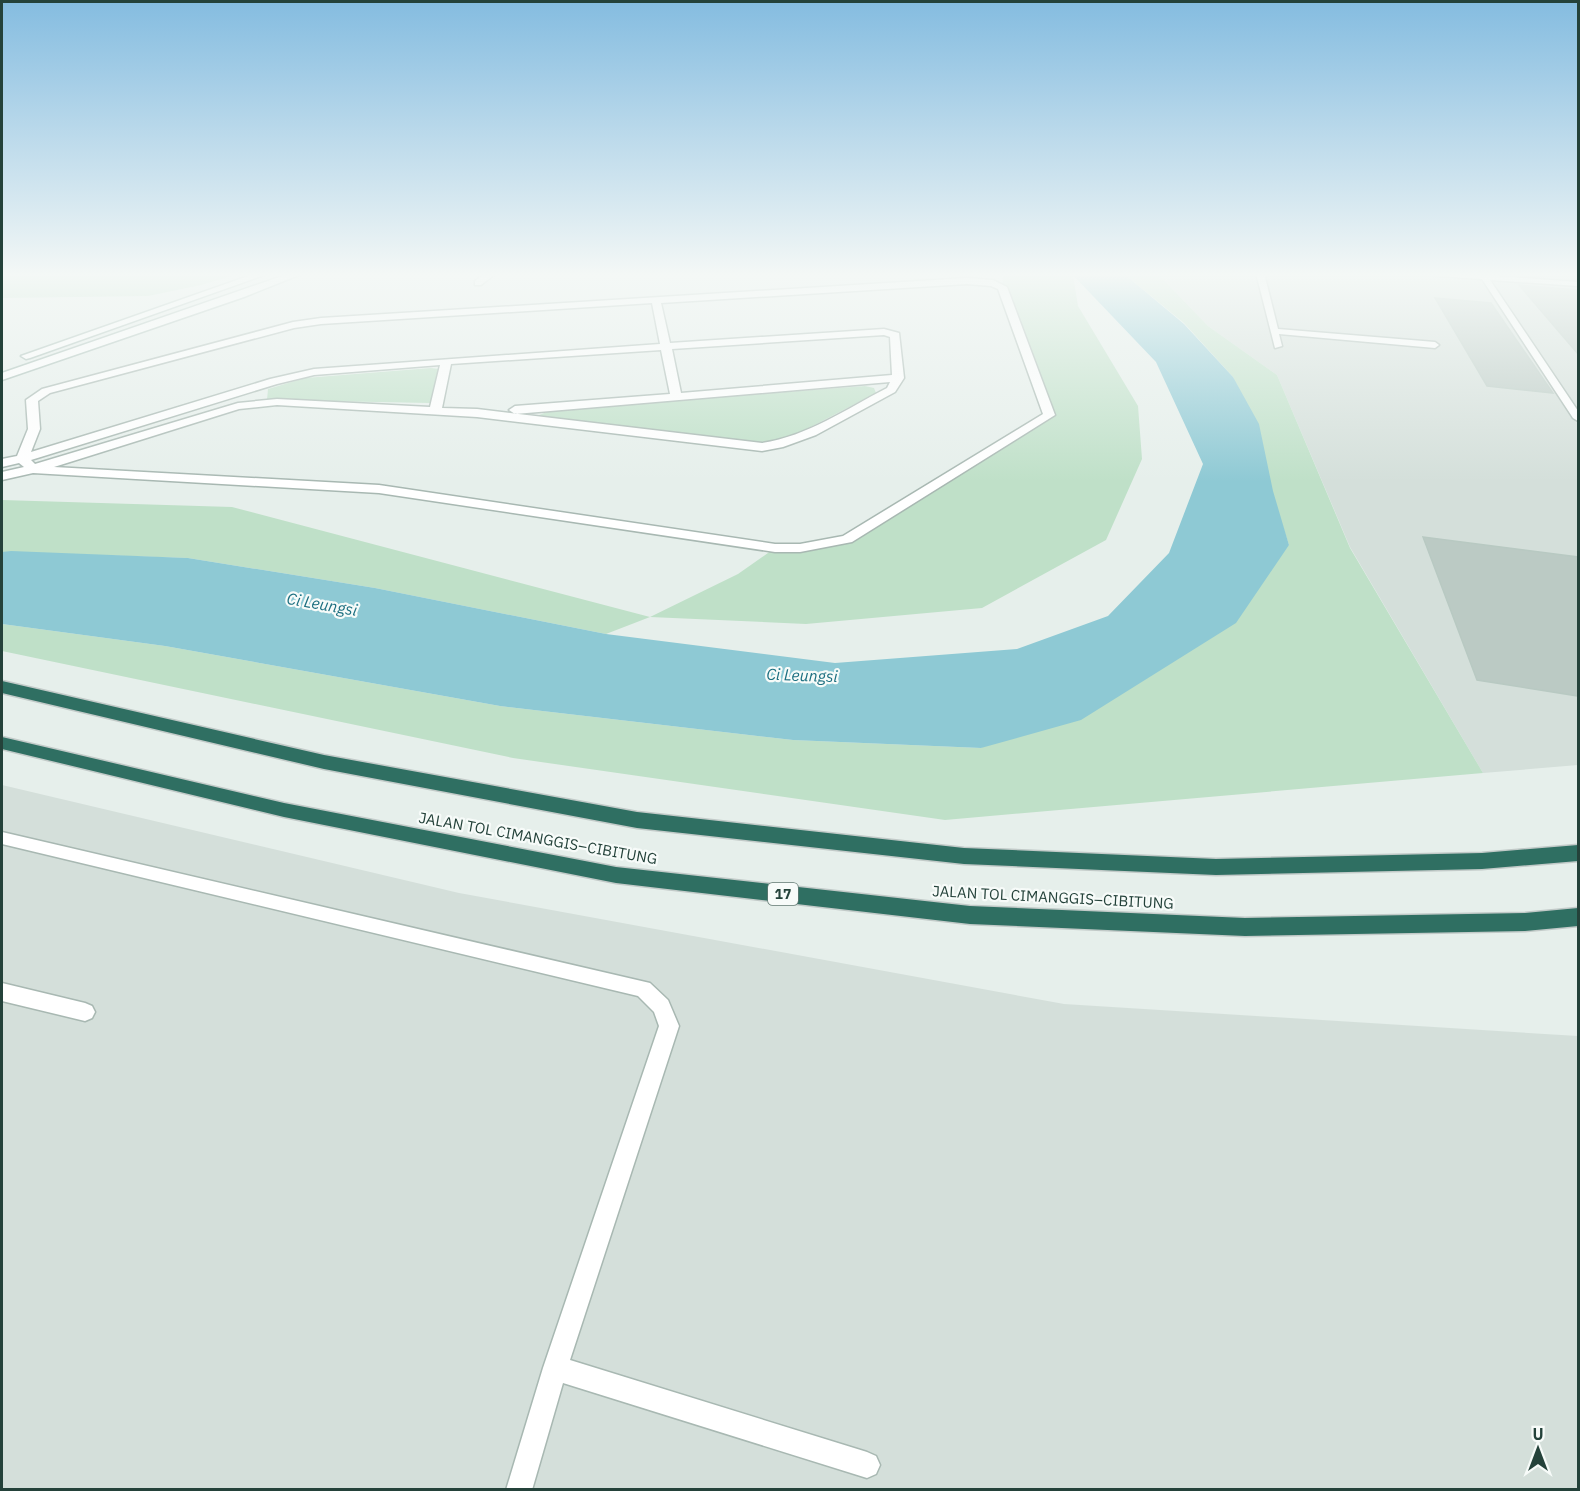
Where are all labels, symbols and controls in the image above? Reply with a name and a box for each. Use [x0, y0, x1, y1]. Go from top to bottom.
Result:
water label: Ci Leungsi [285, 588, 360, 620]
water label: Ci Leungsi [766, 664, 839, 686]
street label: JALAN TOL CIMANGGIS–CIBITUNG [417, 808, 659, 868]
street label: JALAN TOL CIMANGGIS–CIBITUNG [932, 881, 1174, 913]
road number: 17 [768, 883, 798, 905]
north arrow [1508, 1419, 1568, 1479]
text: U [1532, 1424, 1544, 1444]

